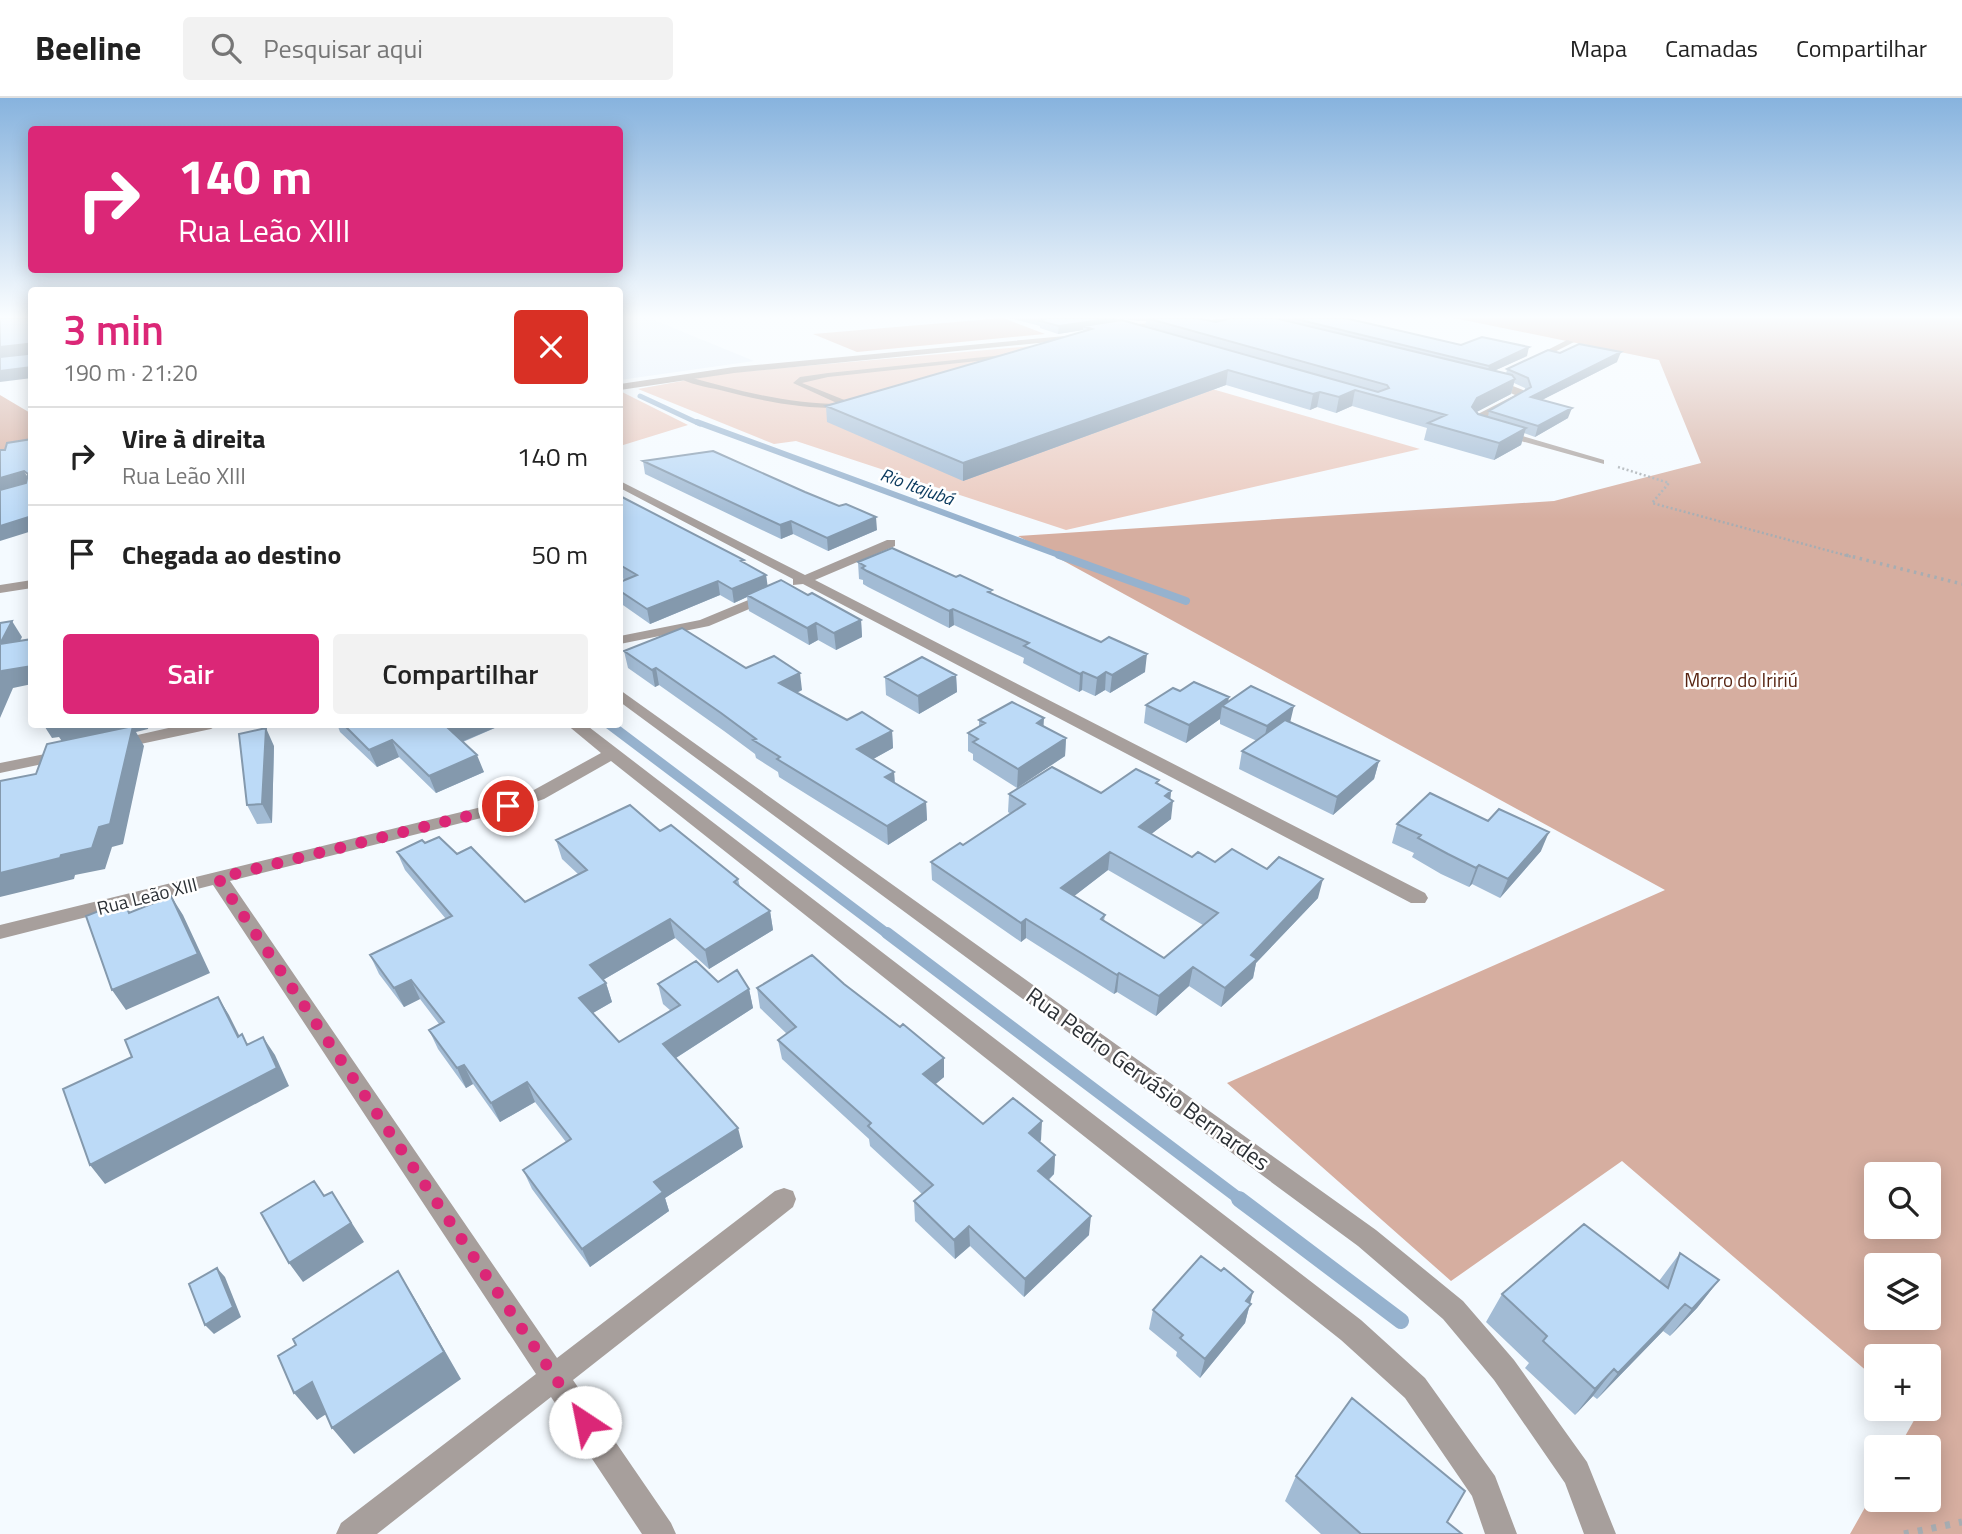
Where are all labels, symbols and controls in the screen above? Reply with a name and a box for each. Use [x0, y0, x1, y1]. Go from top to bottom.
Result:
search box [183, 17, 673, 80]
text: Beeline [35, 23, 141, 73]
icon: search [207, 29, 245, 67]
text: Pesquisar aqui [263, 29, 423, 68]
text: Mapa [1570, 30, 1627, 66]
text: Camadas [1665, 30, 1758, 66]
text: Compartilhar [1796, 30, 1927, 66]
text: 140 m [178, 138, 312, 213]
icon: right [63, 154, 154, 245]
text: Rua Leão XIII [178, 206, 350, 254]
text: 3 min [63, 297, 164, 361]
button: close [514, 310, 588, 384]
text: 190 m · 21:20 [63, 355, 198, 390]
text: Vire à direita [122, 419, 265, 458]
icon: right [63, 437, 101, 475]
text: 140 m [517, 437, 588, 476]
text: Rua Leão XIII [122, 458, 246, 493]
water label: Rio Itajubá [877, 461, 960, 513]
icon: arrive [63, 535, 101, 573]
text: Chegada ao destino [122, 535, 341, 574]
text: 50 m [531, 535, 588, 574]
button: Sair [63, 634, 319, 714]
button: Compartilhar [333, 634, 588, 714]
park label: Morro do Iririú [1684, 665, 1798, 694]
pin [478, 776, 538, 836]
icon: arrive [489, 787, 527, 825]
street label: Rua Leão XIII [94, 869, 200, 922]
street label: Rua Pedro Gervásio Bernardes [1019, 978, 1278, 1179]
map controls [1864, 1162, 1941, 1512]
button: search [1864, 1162, 1941, 1239]
button: layers [1864, 1253, 1941, 1330]
button: + [1864, 1344, 1941, 1421]
position arrow [548, 1385, 622, 1459]
button: − [1864, 1435, 1941, 1512]

